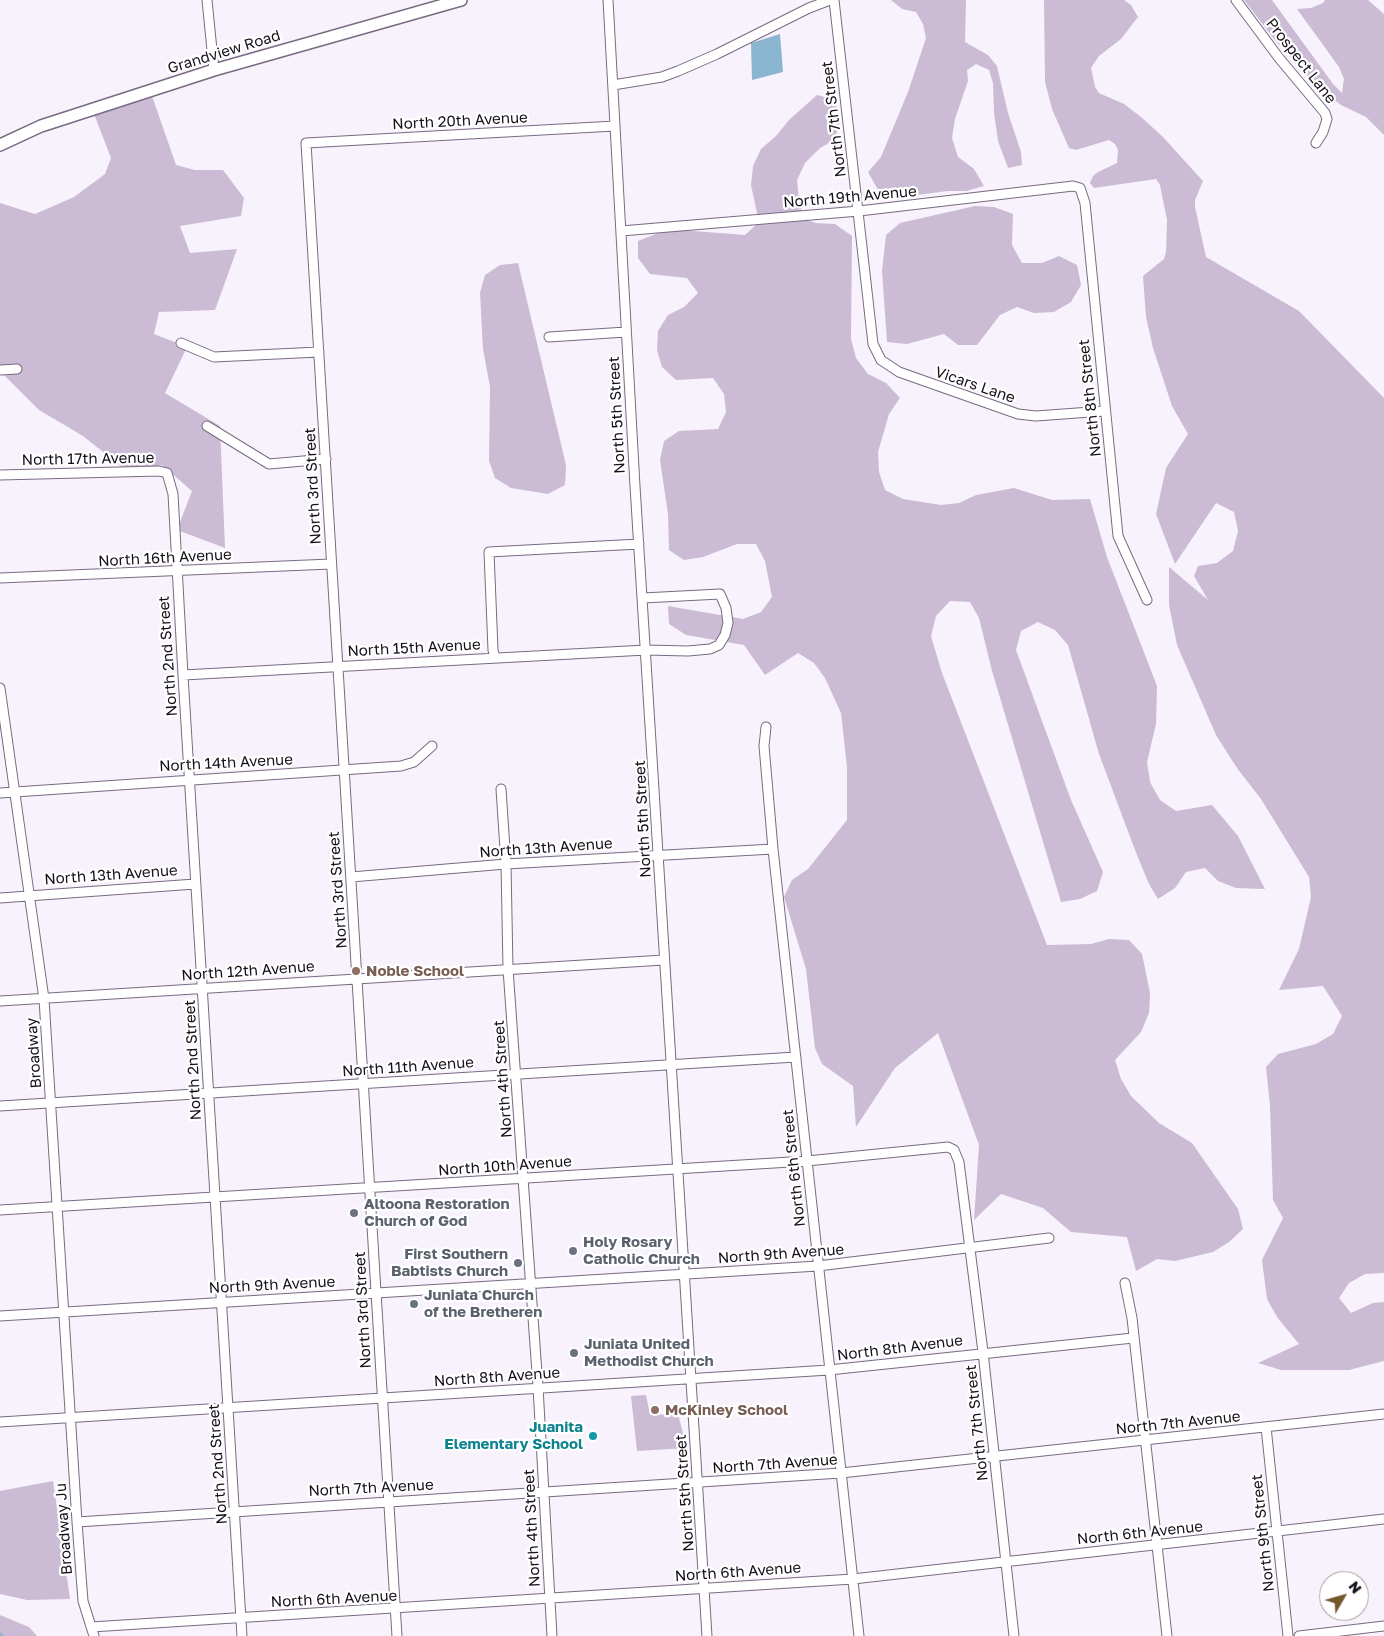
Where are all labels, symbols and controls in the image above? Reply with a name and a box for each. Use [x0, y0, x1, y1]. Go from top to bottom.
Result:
street label: Prospect Lane [1262, 15, 1340, 107]
street label: Grandview Road [166, 26, 282, 78]
street label: North 7th Street [818, 60, 850, 178]
street label: North 20th Avenue [392, 108, 528, 134]
street label: North 19th Avenue [783, 182, 917, 212]
street label: North 8th Street [1075, 338, 1105, 458]
street label: North 5th Street [605, 356, 629, 474]
street label: Vicars Lane [933, 363, 1017, 407]
street label: North 3rd Street [301, 427, 325, 545]
street label: North 17th Avenue [22, 449, 154, 469]
street label: North 16th Avenue [98, 546, 232, 570]
street label: North 2nd Street [155, 595, 181, 717]
street label: North 15th Avenue [347, 636, 481, 660]
street label: North 14th Avenue [159, 751, 293, 775]
street label: North 5th Street [631, 760, 655, 878]
street label: North 3rd Street [325, 831, 351, 949]
street label: North 13th Avenue [479, 834, 613, 862]
street label: North 13th Avenue [44, 861, 178, 889]
street label: North 12th Avenue [181, 957, 315, 985]
place label: Noble School [366, 962, 464, 980]
marker: Noble School [350, 965, 362, 977]
street label: North 2nd Street [181, 999, 205, 1121]
street label: Broadway [23, 1017, 45, 1089]
street label: North 4th Street [490, 1019, 516, 1139]
street label: North 11th Avenue [342, 1053, 474, 1081]
street label: North 6th Street [779, 1108, 809, 1228]
street label: North 10th Avenue [438, 1152, 572, 1180]
place label: Altoona Restoration Church of God [364, 1195, 510, 1230]
marker: Altoona Restoration Church of God [348, 1207, 360, 1219]
place label: Holy Rosary Catholic Church [583, 1233, 700, 1268]
street label: North 9th Avenue [717, 1241, 845, 1267]
place label: First Southern Babtists Church [391, 1245, 508, 1280]
marker: Holy Rosary Catholic Church [567, 1245, 579, 1257]
street label: North 3rd Street [351, 1251, 375, 1369]
marker: First Southern Babtists Church [512, 1257, 524, 1269]
street label: North 9th Avenue [208, 1273, 336, 1297]
place label: Juniata Church of the Bretheren [424, 1286, 542, 1321]
marker: Juniata Church of the Bretheren [408, 1298, 420, 1310]
street label: North 8th Avenue [836, 1331, 964, 1365]
place label: Juniata United Methodist Church [584, 1335, 714, 1370]
marker: Juniata United Methodist Church [568, 1347, 580, 1359]
street label: North 8th Avenue [433, 1364, 561, 1390]
street label: North 7th Street [962, 1364, 992, 1482]
place label: McKinley School [665, 1401, 788, 1419]
street label: North 2nd Street [205, 1403, 231, 1525]
marker: McKinley School [649, 1404, 661, 1416]
street label: North 7th Avenue [1115, 1407, 1241, 1439]
place label: Juanita Elementary School [444, 1418, 583, 1453]
marker: Juanita Elementary School [587, 1430, 599, 1442]
street label: North 5th Street [672, 1434, 698, 1552]
street label: North 7th Avenue [712, 1451, 838, 1477]
street label: North 4th Street [520, 1469, 544, 1587]
street label: North 9th Street [1248, 1473, 1278, 1593]
street label: North 7th Avenue [308, 1476, 434, 1500]
street label: Broadway Ju [52, 1482, 76, 1576]
street label: North 6th Avenue [1076, 1517, 1204, 1549]
street label: North 6th Avenue [674, 1559, 802, 1585]
north arrow [1319, 1571, 1369, 1621]
text: N [1345, 1578, 1365, 1596]
street label: North 6th Avenue [270, 1587, 398, 1611]

